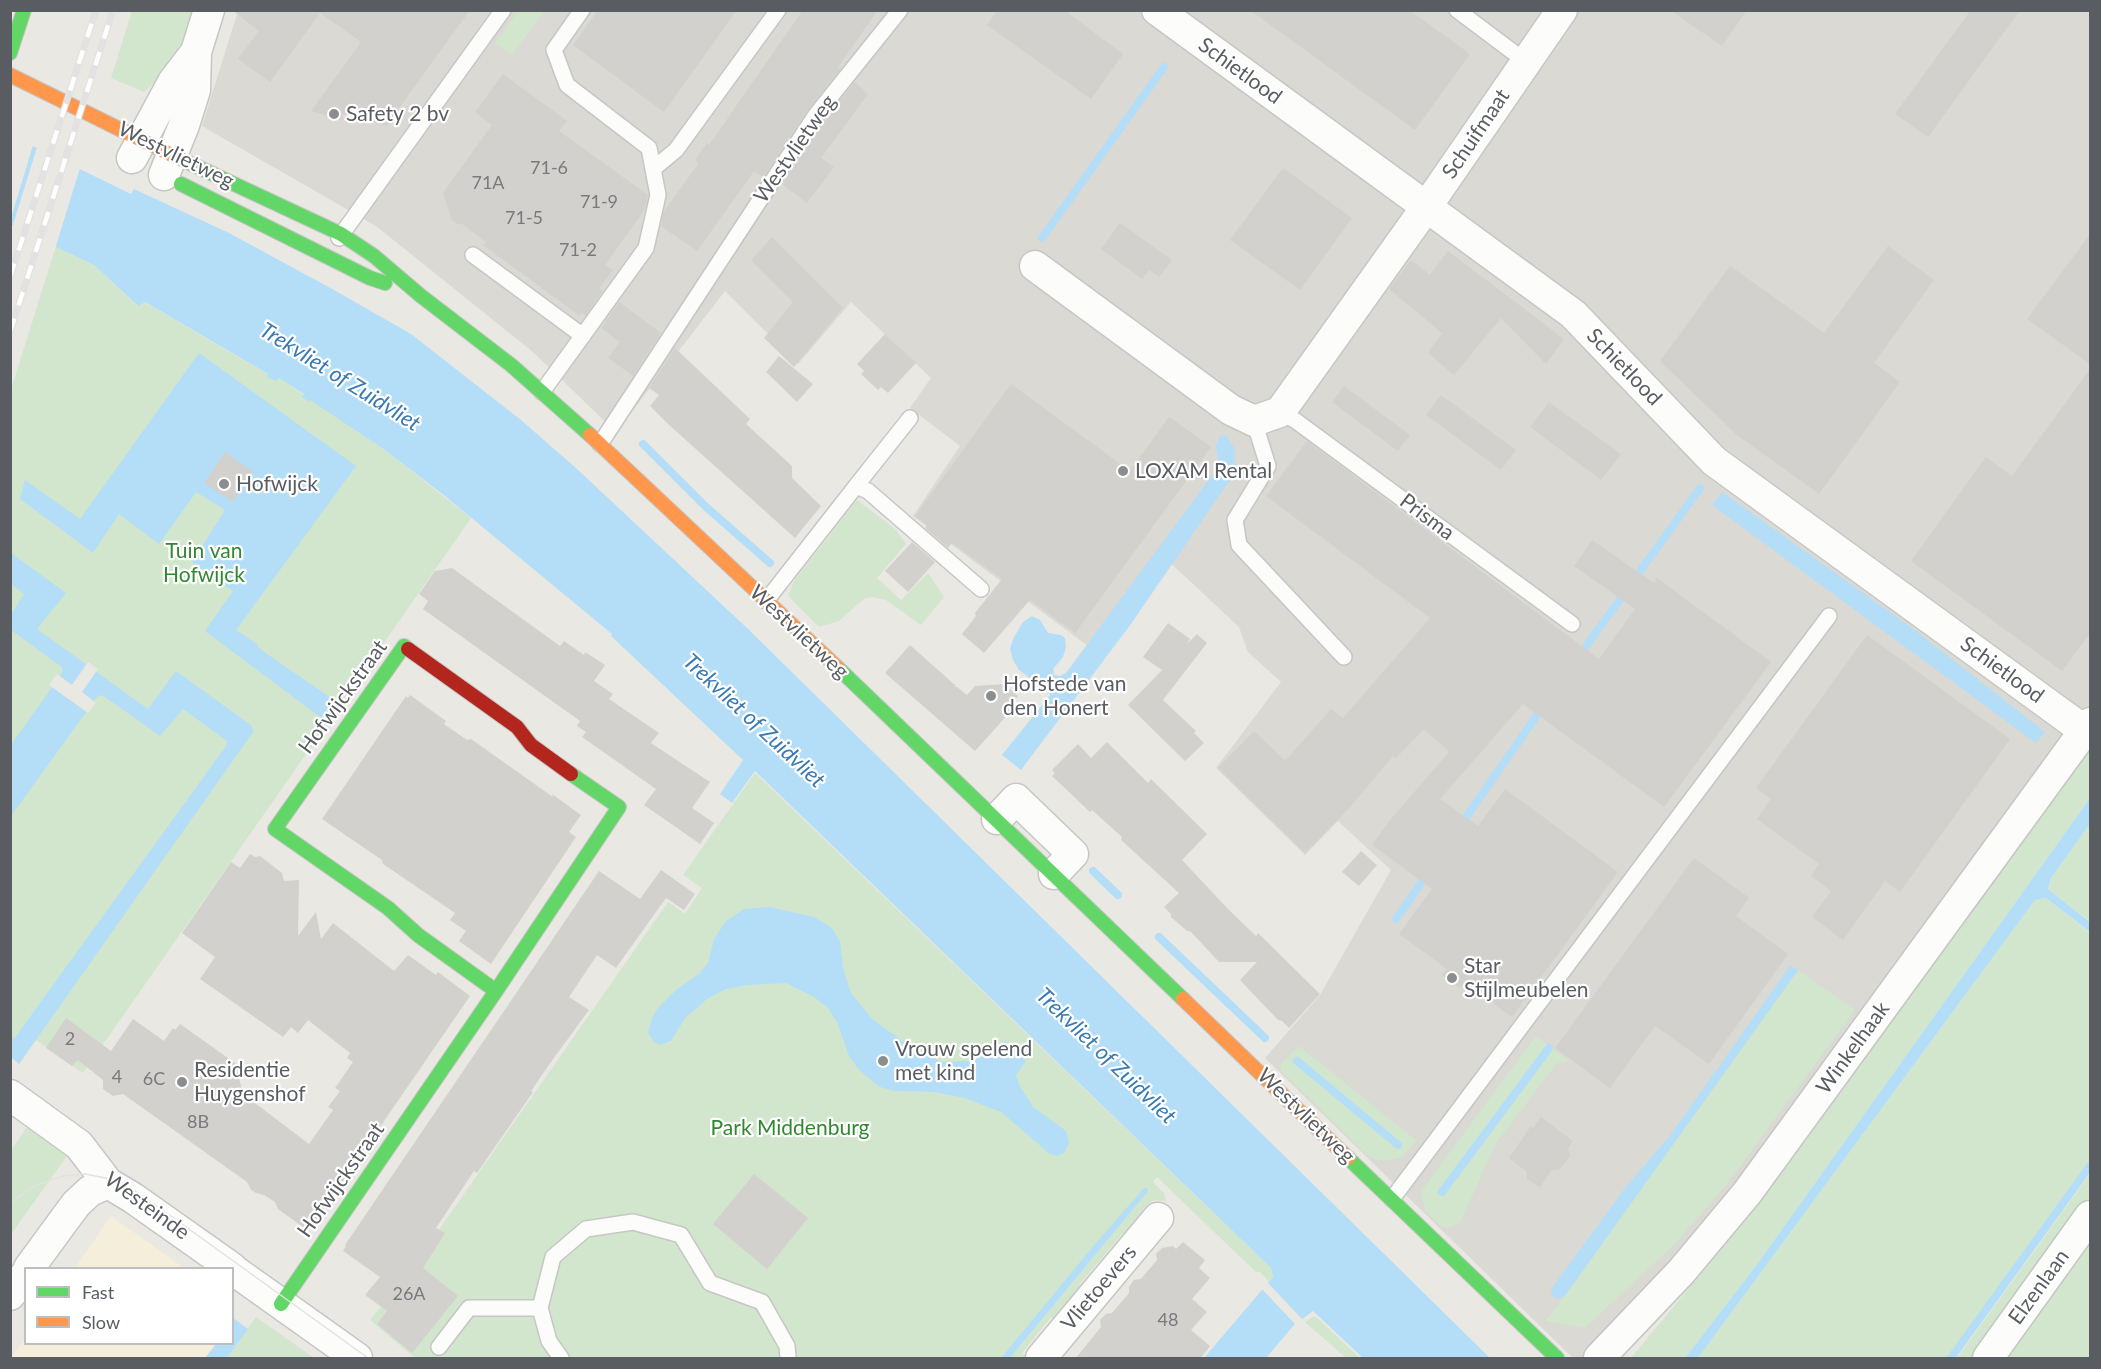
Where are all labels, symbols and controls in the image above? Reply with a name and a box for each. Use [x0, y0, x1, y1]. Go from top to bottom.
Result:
street label: Schietlood [1193, 32, 1287, 110]
street label: Schuifmaat [1437, 84, 1515, 184]
street label: Westvlietweg [749, 90, 841, 208]
place label: Safety 2 bv [346, 101, 449, 127]
marker: Safety 2 bv [327, 107, 341, 121]
street label: Westvlietweg [114, 116, 238, 194]
house number: 71-6 [530, 157, 568, 179]
house number: 71A [471, 172, 505, 194]
house number: 71-9 [580, 191, 618, 213]
house number: 71-5 [505, 207, 543, 229]
house number: 71-2 [559, 239, 597, 261]
water label: Trekvliet of Zuidvliet [255, 317, 425, 437]
street label: Schietlood [1581, 323, 1667, 411]
place label: LOXAM Rental [1135, 458, 1272, 484]
marker: LOXAM Rental [1116, 464, 1130, 478]
place label: Hofwijck [236, 471, 318, 497]
marker: Hofwijck [217, 477, 231, 491]
street label: Prisma [1395, 488, 1459, 546]
park label: Tuin van Hofwijck [163, 538, 245, 588]
street label: Westvlietweg [744, 580, 854, 684]
street label: Schietlood [1955, 631, 2049, 709]
street label: Hofwijckstraat [293, 635, 393, 759]
water label: Trekvliet of Zuidvliet [678, 648, 830, 794]
place label: Hofstede van den Honert [1003, 671, 1126, 721]
marker: Hofstede van den Honert [984, 689, 998, 703]
place label: Star Stijlmeubelen [1464, 953, 1589, 1003]
marker: Star Stijlmeubelen [1445, 971, 1459, 985]
water label: Trekvliet of Zuidvliet [1031, 982, 1181, 1130]
street label: Winkelhaak [1811, 997, 1895, 1099]
house number: 2 [65, 1028, 75, 1050]
place label: Vrouw spelend met kind [895, 1036, 1032, 1086]
marker: Vrouw spelend met kind [876, 1054, 890, 1068]
place label: Residentie Huygenshof [194, 1057, 306, 1107]
street label: Westvlietweg [1252, 1063, 1360, 1169]
house number: 4 [112, 1066, 122, 1088]
house number: 6C [143, 1068, 165, 1090]
marker: Residentie Huygenshof [175, 1075, 189, 1089]
house number: 8B [187, 1111, 209, 1133]
park label: Park Middenburg [711, 1115, 869, 1141]
street label: Hofwijckstraat [292, 1118, 390, 1242]
street label: Westeinde [100, 1167, 194, 1245]
street label: Vlietoevers [1056, 1240, 1142, 1336]
street label: Elzenlaan [2003, 1245, 2075, 1329]
legend [24, 1267, 234, 1345]
text: Fast [82, 1281, 114, 1303]
house number: 26A [392, 1283, 426, 1305]
house number: 48 [1158, 1309, 1178, 1331]
text: Slow [82, 1311, 120, 1333]

